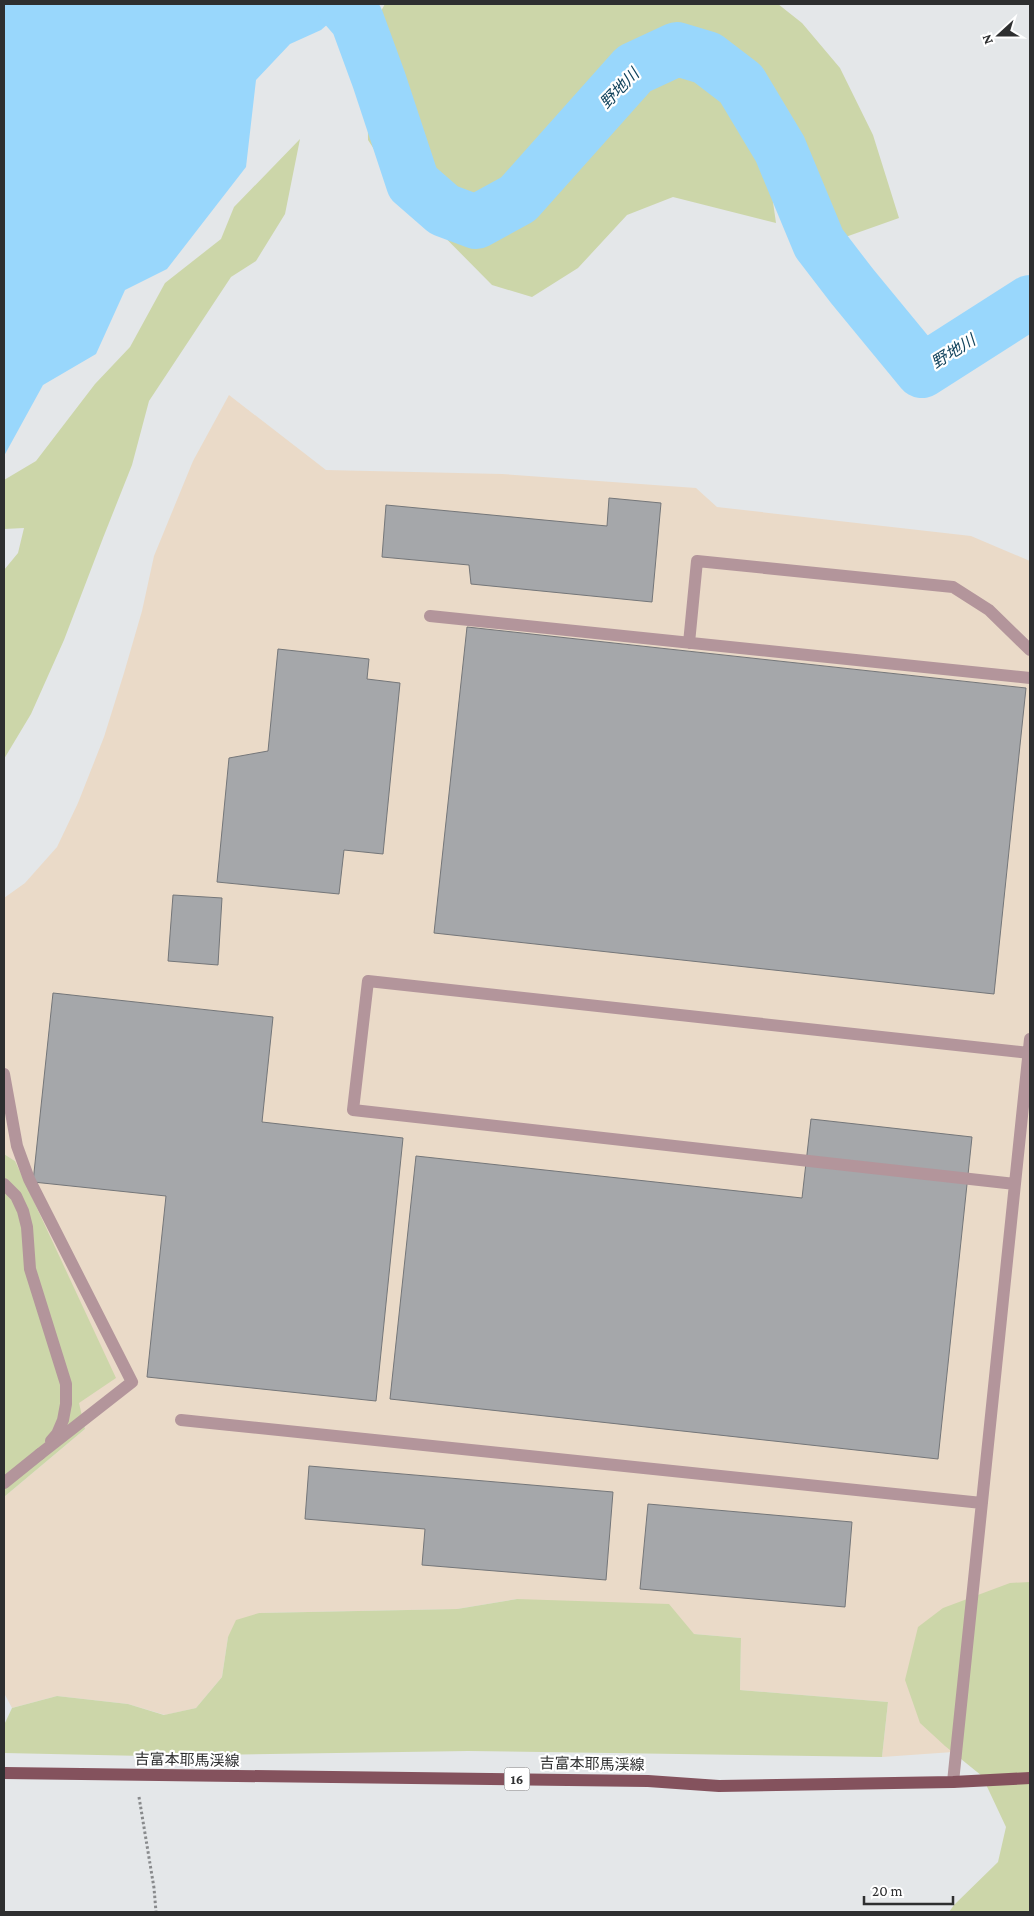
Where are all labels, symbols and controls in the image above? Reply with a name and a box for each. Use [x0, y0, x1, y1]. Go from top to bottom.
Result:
north arrow [974, 10, 1024, 60]
text: N [978, 32, 996, 47]
water label: 野地川 [597, 64, 644, 112]
water label: 野地川 [928, 330, 980, 371]
street label: 吉富本耶馬渓線 [134, 1751, 240, 1769]
street label: 吉富本耶馬渓線 [539, 1755, 645, 1773]
road number: 16 [504, 1768, 530, 1790]
scale bar [864, 1874, 953, 1906]
text: 20 m [872, 1883, 903, 1899]

